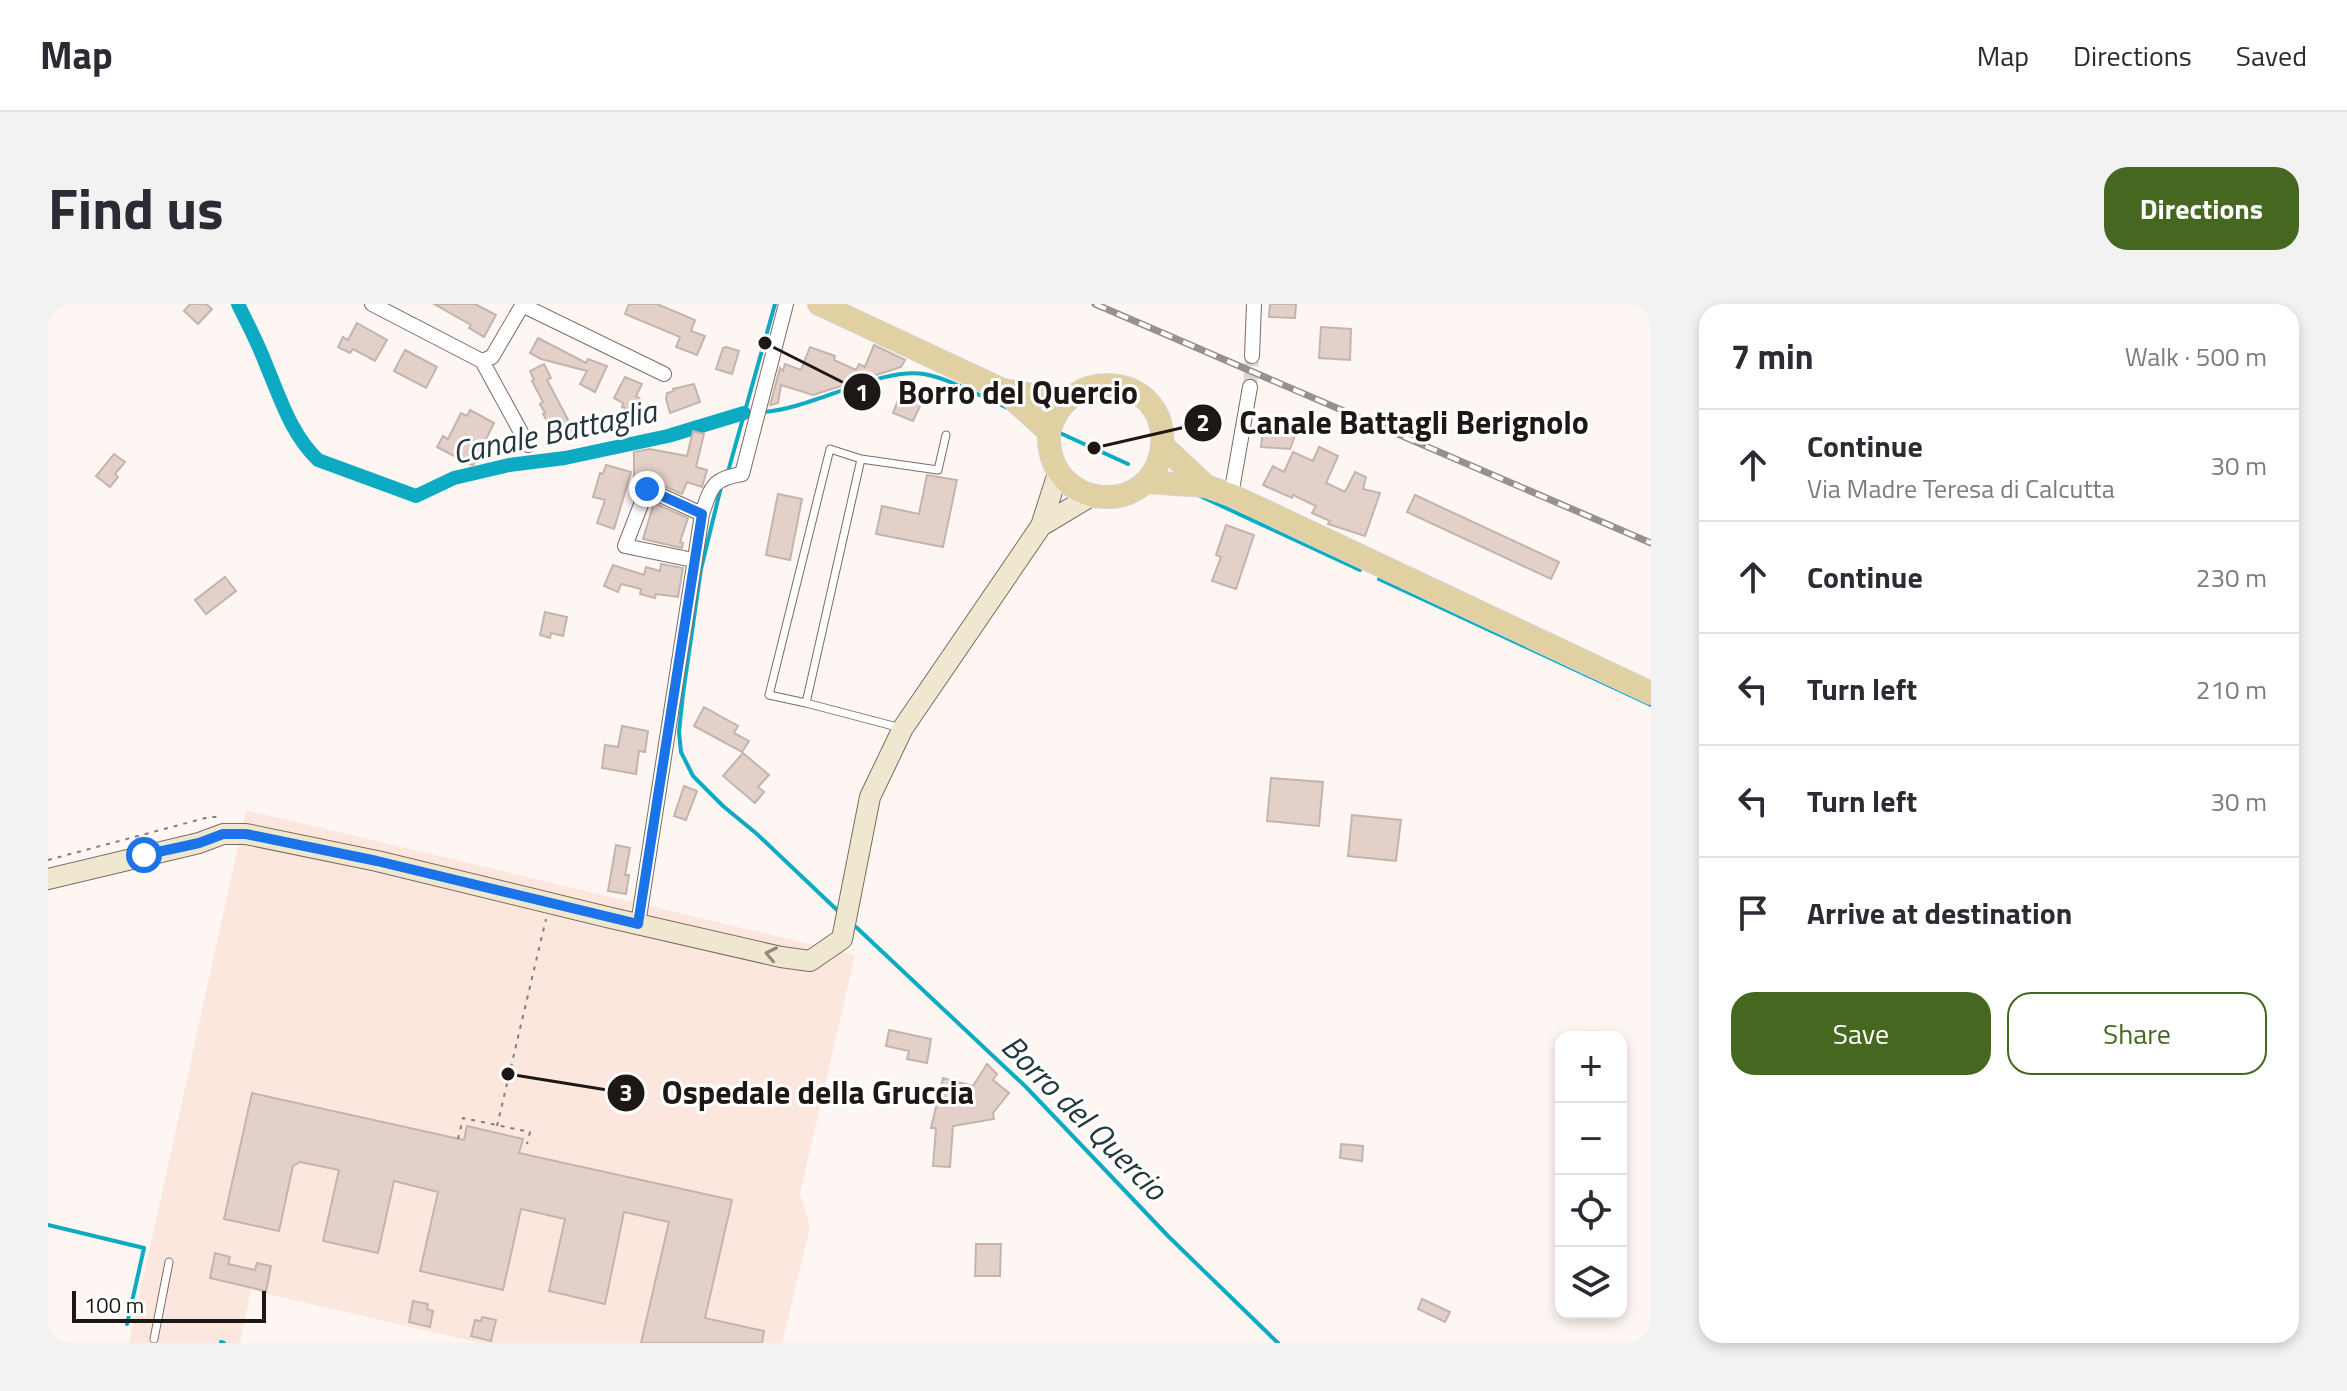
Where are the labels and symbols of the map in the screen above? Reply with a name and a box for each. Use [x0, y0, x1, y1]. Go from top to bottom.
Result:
callout: Borro del Quercio [842, 364, 1154, 420]
text: Borro del Quercio [898, 368, 1138, 416]
text: 1 [855, 374, 869, 410]
water label: Canale Battaglia [447, 386, 663, 476]
callout: Canale Battagli Berignolo [1183, 395, 1605, 451]
text: Canale Battagli Berignolo [1239, 398, 1589, 446]
text: 2 [1196, 404, 1210, 440]
route end [629, 471, 665, 507]
route start [126, 837, 162, 873]
one-way arrow [765, 946, 778, 963]
water label: Borro del Quercio [991, 1023, 1180, 1212]
callout: Ospedale della Gruccia [606, 1065, 990, 1121]
text: Ospedale della Gruccia [662, 1068, 974, 1116]
text: 3 [619, 1074, 633, 1110]
scale bar [72, 1287, 266, 1323]

